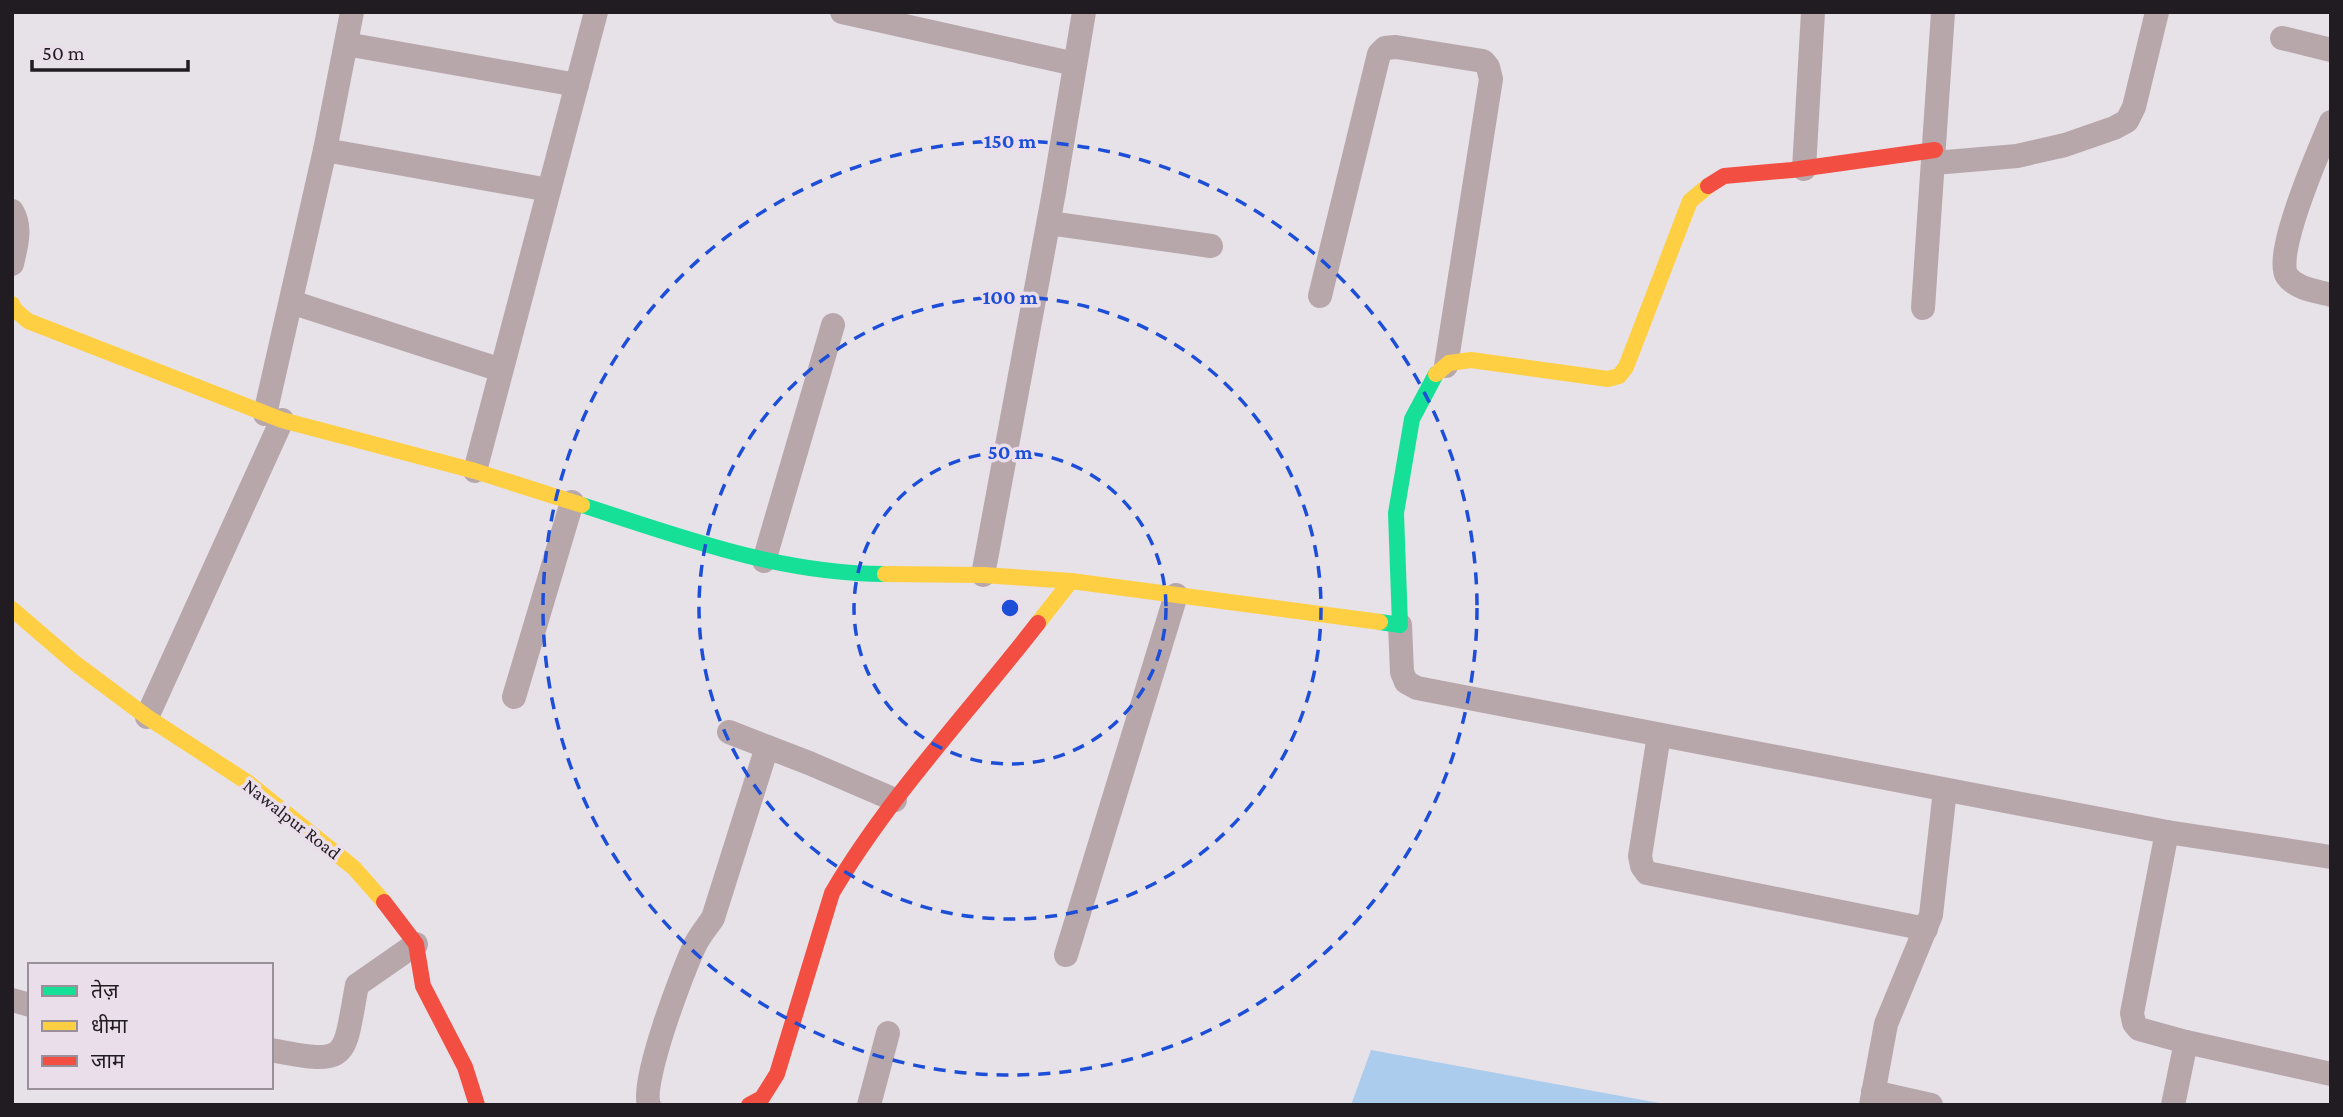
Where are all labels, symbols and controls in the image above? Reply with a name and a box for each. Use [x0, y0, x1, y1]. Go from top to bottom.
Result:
scale bar [32, 28, 187, 72]
text: 50 m [42, 41, 85, 65]
text: 150 m [984, 129, 1037, 153]
text: 100 m [982, 285, 1038, 309]
text: 50 m [988, 440, 1033, 464]
centre of rings [998, 596, 1022, 620]
street label: Nawalpur Road [239, 775, 345, 863]
legend [28, 963, 273, 1089]
text: तेज़ [91, 979, 119, 1003]
text: धीमा [91, 1014, 128, 1038]
text: जाम [91, 1049, 125, 1073]

